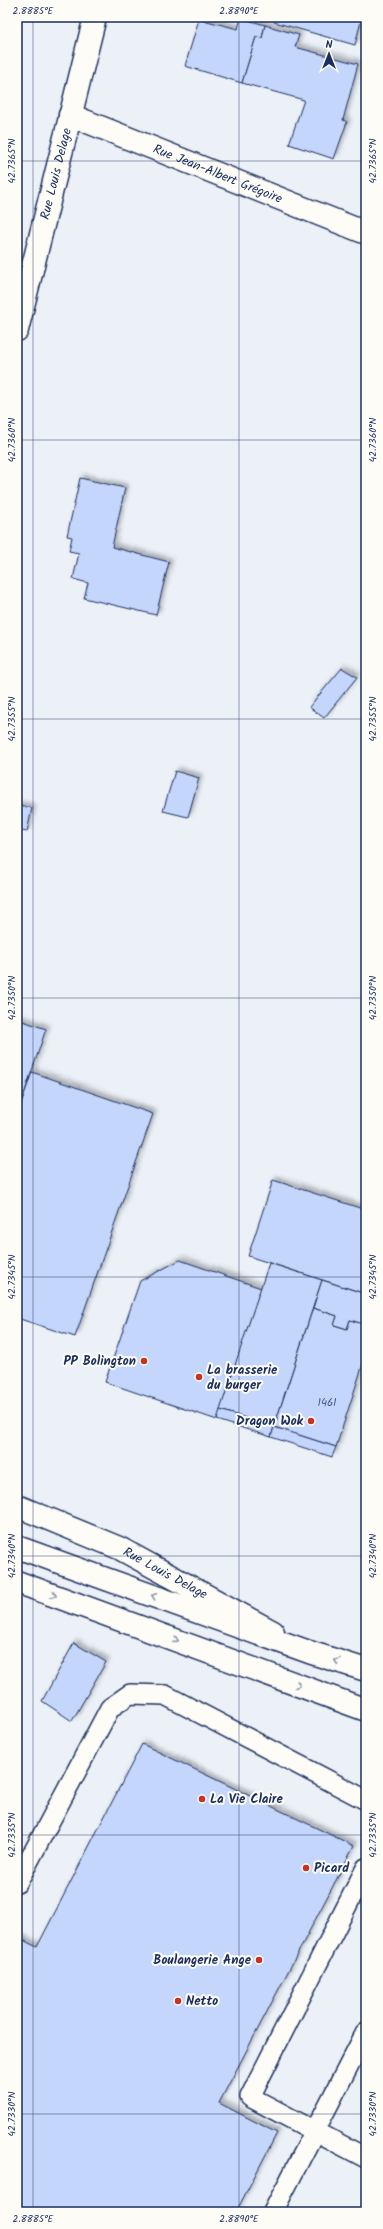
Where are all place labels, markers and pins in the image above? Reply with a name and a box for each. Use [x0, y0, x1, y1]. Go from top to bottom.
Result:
place label: PP Bolington [63, 1351, 136, 1372]
marker: PP Bolington [139, 1356, 149, 1366]
place label: La brasserie du burger [207, 1360, 278, 1396]
marker: La brasserie du burger [194, 1372, 204, 1382]
place label: Dragon Wok [236, 1411, 304, 1432]
marker: Dragon Wok [306, 1416, 316, 1426]
place label: La Vie Claire [210, 1789, 284, 1810]
marker: La Vie Claire [197, 1794, 207, 1804]
place label: Picard [314, 1858, 350, 1879]
marker: Picard [301, 1863, 311, 1873]
place label: Boulangerie Ange [153, 1950, 252, 1971]
marker: Boulangerie Ange [254, 1955, 264, 1965]
place label: Netto [186, 1991, 218, 2012]
marker: Netto [173, 1996, 183, 2006]

